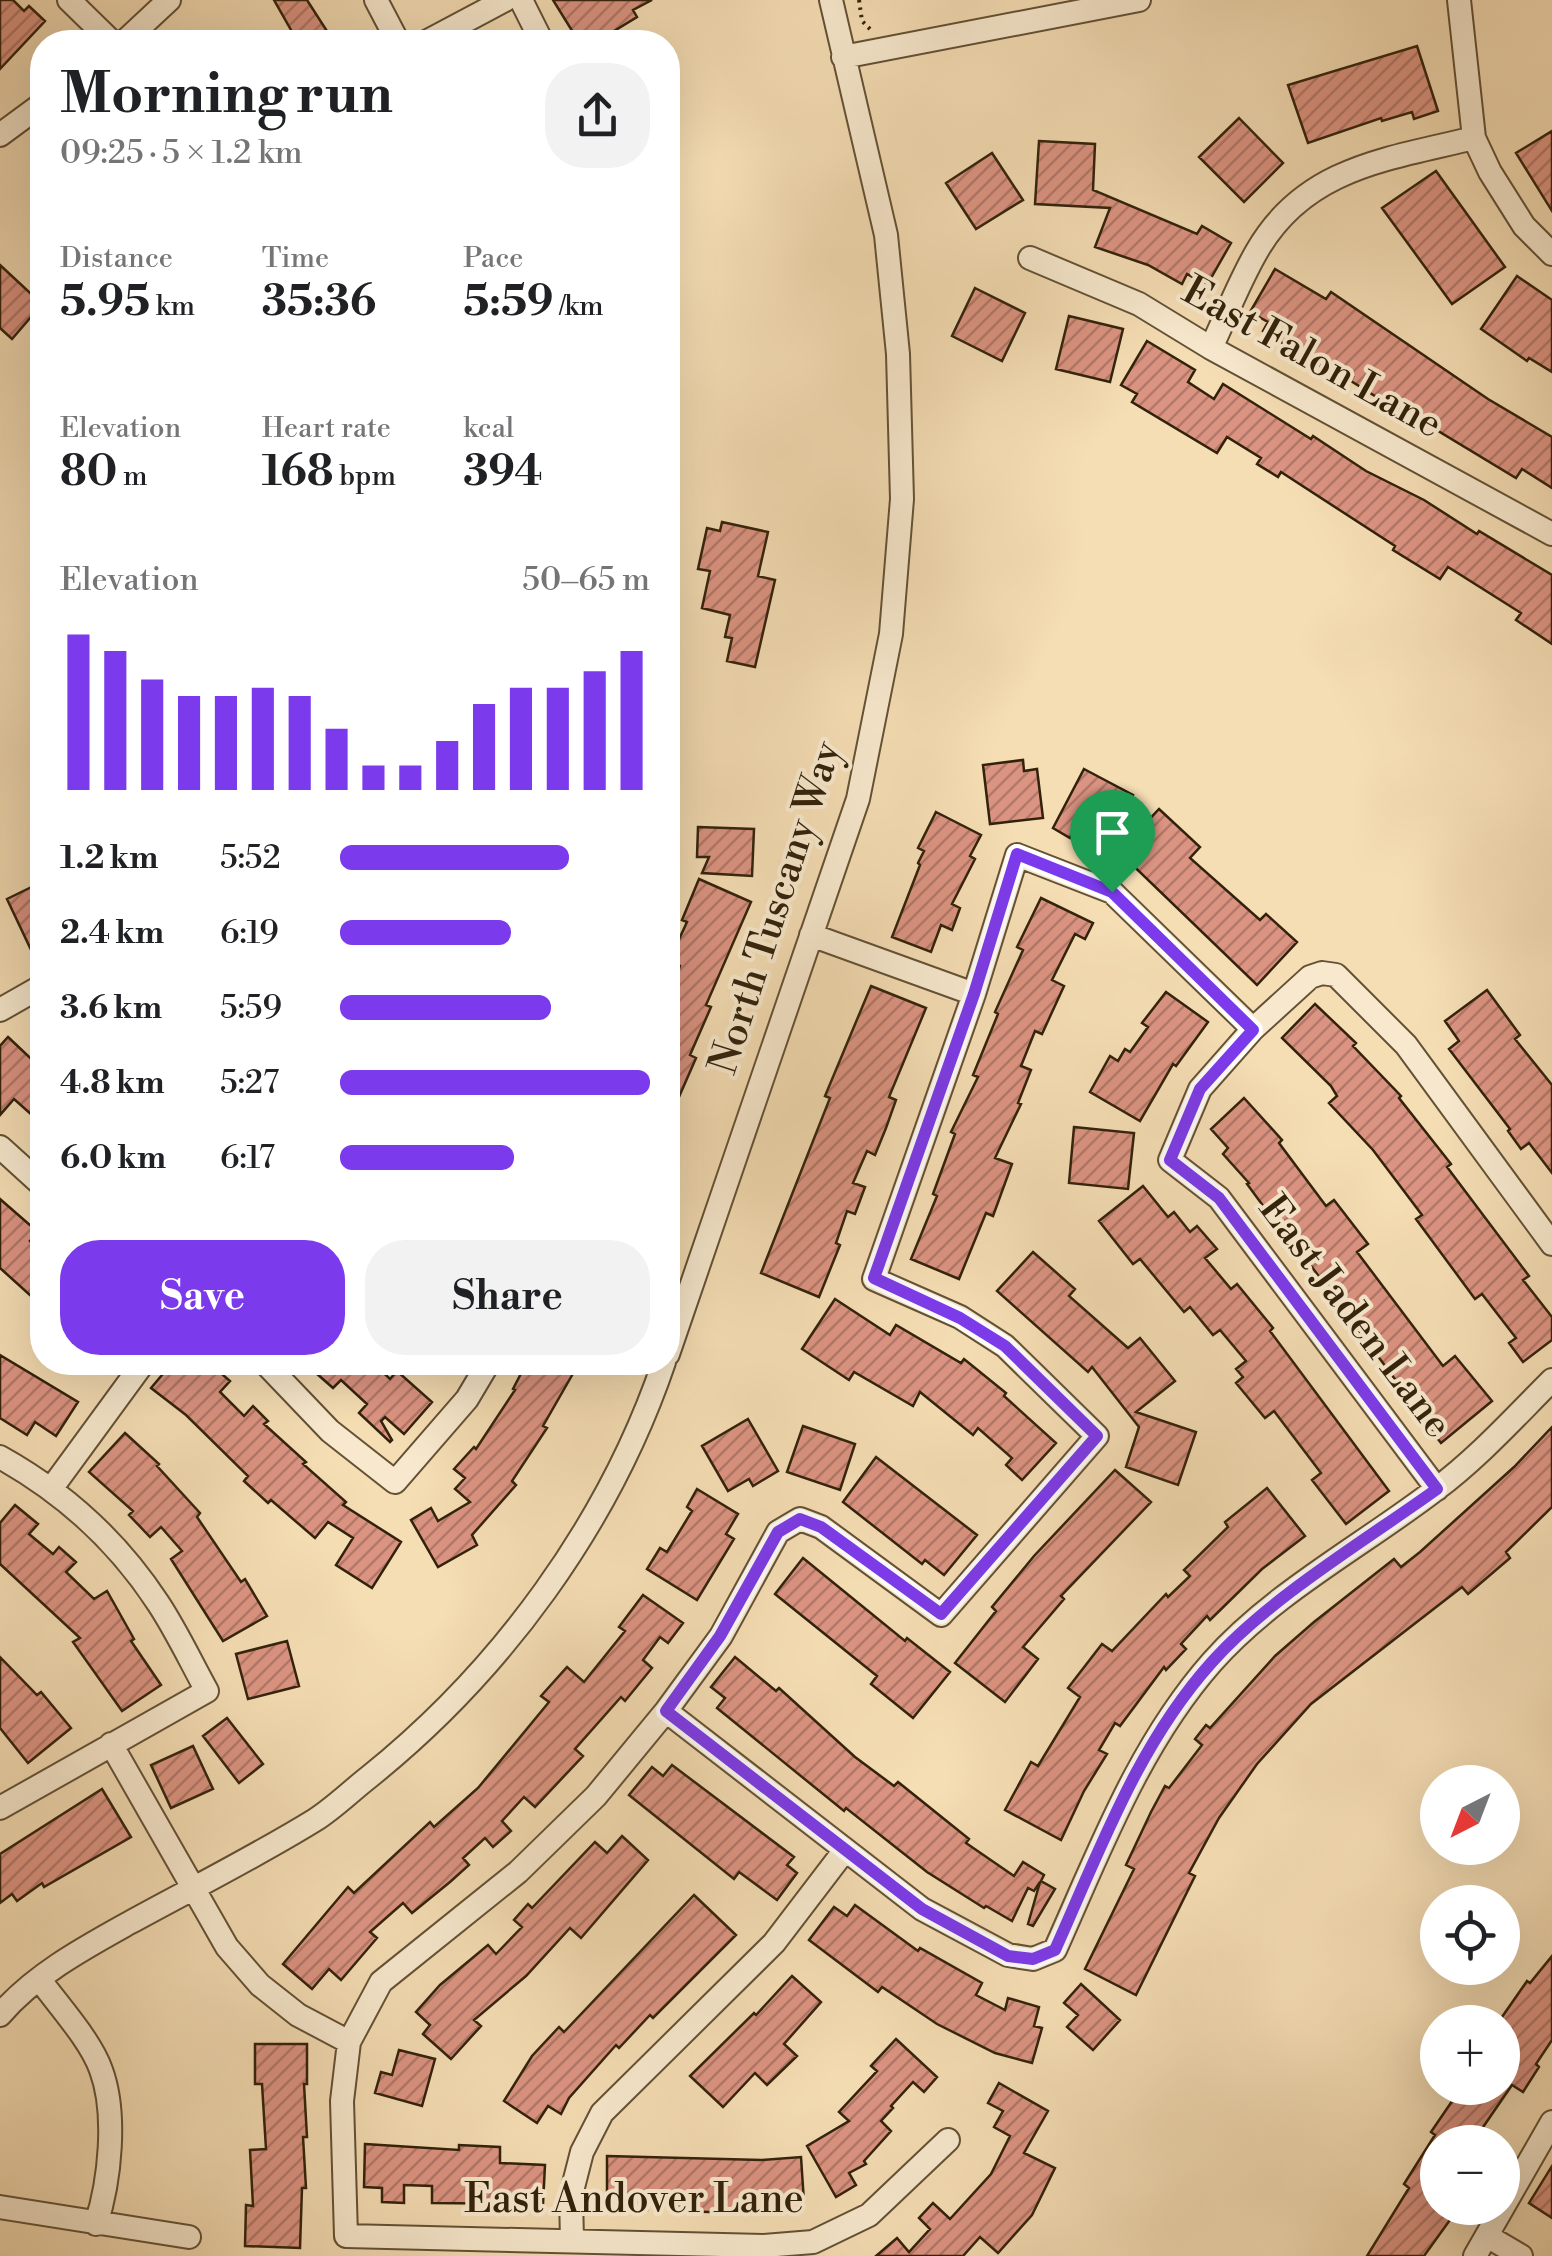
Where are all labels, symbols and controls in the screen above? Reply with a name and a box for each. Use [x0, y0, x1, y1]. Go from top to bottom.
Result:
text: Morning run [60, 61, 393, 130]
button: share [545, 63, 650, 168]
text: 09:25 · 5 × 1.2 km [60, 133, 303, 173]
text: Distance [60, 241, 173, 276]
text: Time [262, 241, 329, 276]
text: Pace [463, 241, 523, 276]
street label: East Falon Lane [1173, 266, 1451, 450]
text: 5.95 [60, 276, 150, 329]
text: 35:36 [262, 276, 376, 329]
text: 5:59 [463, 276, 553, 329]
text: km [150, 289, 195, 324]
text: /km [553, 289, 604, 324]
text: Elevation [60, 411, 181, 446]
text: Heart rate [262, 411, 391, 446]
text: kcal [463, 411, 514, 446]
text: 80 [60, 446, 117, 499]
text: 168 [262, 446, 334, 499]
text: 394 [463, 446, 543, 499]
text: m [117, 459, 148, 494]
text: bpm [334, 459, 396, 494]
text: Elevation [60, 560, 199, 600]
text: 50–65 m [522, 560, 650, 600]
street label: North Tuscany Way [699, 735, 854, 1081]
pin [1070, 790, 1155, 893]
icon: arrive [1085, 805, 1140, 860]
text: 1.2 km [60, 838, 158, 878]
text: 5:52 [220, 838, 281, 878]
text: 2.4 km [60, 913, 164, 953]
text: 6:19 [220, 913, 279, 953]
text: 3.6 km [60, 988, 162, 1028]
text: 5:59 [220, 988, 282, 1028]
text: 4.8 km [60, 1063, 165, 1103]
text: 5:27 [220, 1063, 279, 1103]
text: 6.0 km [60, 1138, 166, 1178]
text: 6:17 [220, 1138, 275, 1178]
street label: East Jaden Lane [1247, 1186, 1463, 1448]
button: Save [60, 1240, 345, 1355]
button: Share [365, 1240, 650, 1355]
north arrow [1420, 1765, 1520, 1865]
map controls [1420, 1765, 1520, 2225]
button: locate [1420, 1885, 1520, 1985]
button: + [1420, 2005, 1520, 2105]
button: − [1420, 2125, 1520, 2225]
street label: East Andover Lane [464, 2175, 804, 2225]

